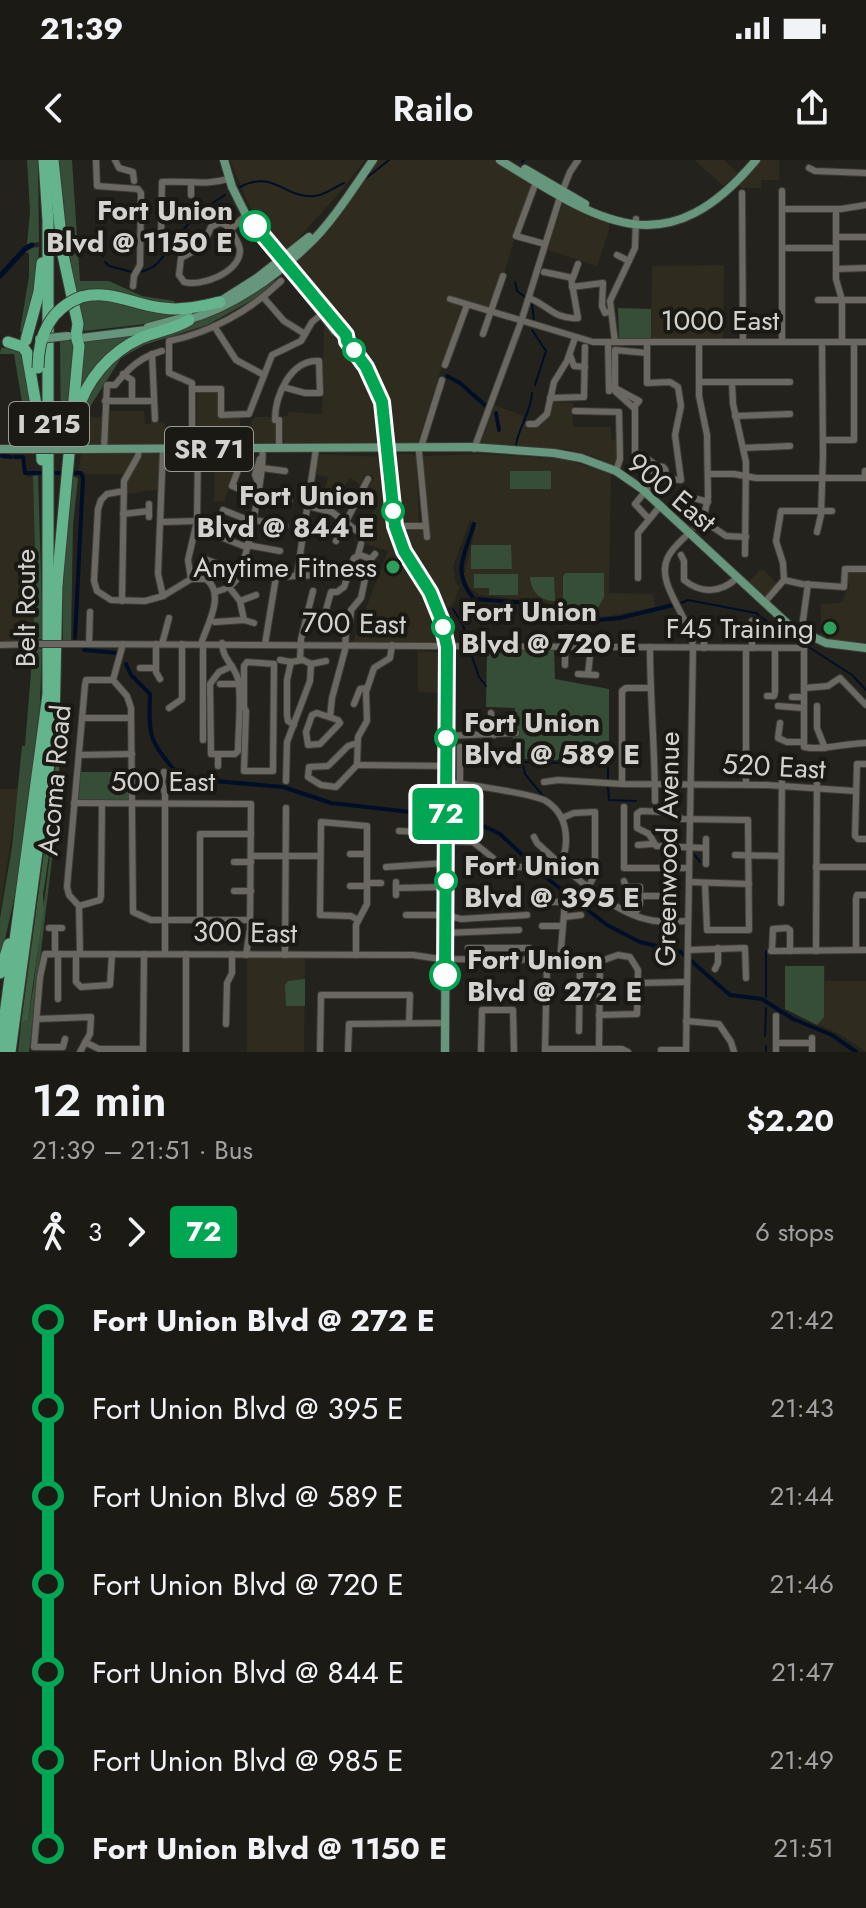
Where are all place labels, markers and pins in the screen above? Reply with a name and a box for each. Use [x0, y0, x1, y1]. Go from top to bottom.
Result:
place label: Fort Union Blvd @ 1150 E [46, 190, 233, 263]
marker: Fort Union Blvd @ 1150 E [240, 211, 270, 241]
unlabelled marker [343, 339, 365, 361]
place label: Fort Union Blvd @ 844 E [197, 475, 375, 548]
marker: Fort Union Blvd @ 844 E [382, 500, 404, 522]
place label: Anytime Fitness [193, 547, 377, 588]
marker: Anytime Fitness [384, 558, 402, 576]
place label: Fort Union Blvd @ 720 E [461, 591, 637, 664]
place label: F45 Training [666, 608, 814, 649]
marker: Fort Union Blvd @ 720 E [432, 616, 454, 638]
marker: F45 Training [821, 619, 839, 637]
place label: Fort Union Blvd @ 589 E [464, 702, 640, 775]
marker: Fort Union Blvd @ 589 E [435, 727, 457, 749]
place label: Fort Union Blvd @ 395 E [464, 845, 640, 918]
marker: Fort Union Blvd @ 395 E [435, 870, 457, 892]
place label: Fort Union Blvd @ 272 E [467, 939, 642, 1012]
marker: Fort Union Blvd @ 272 E [430, 960, 460, 990]

